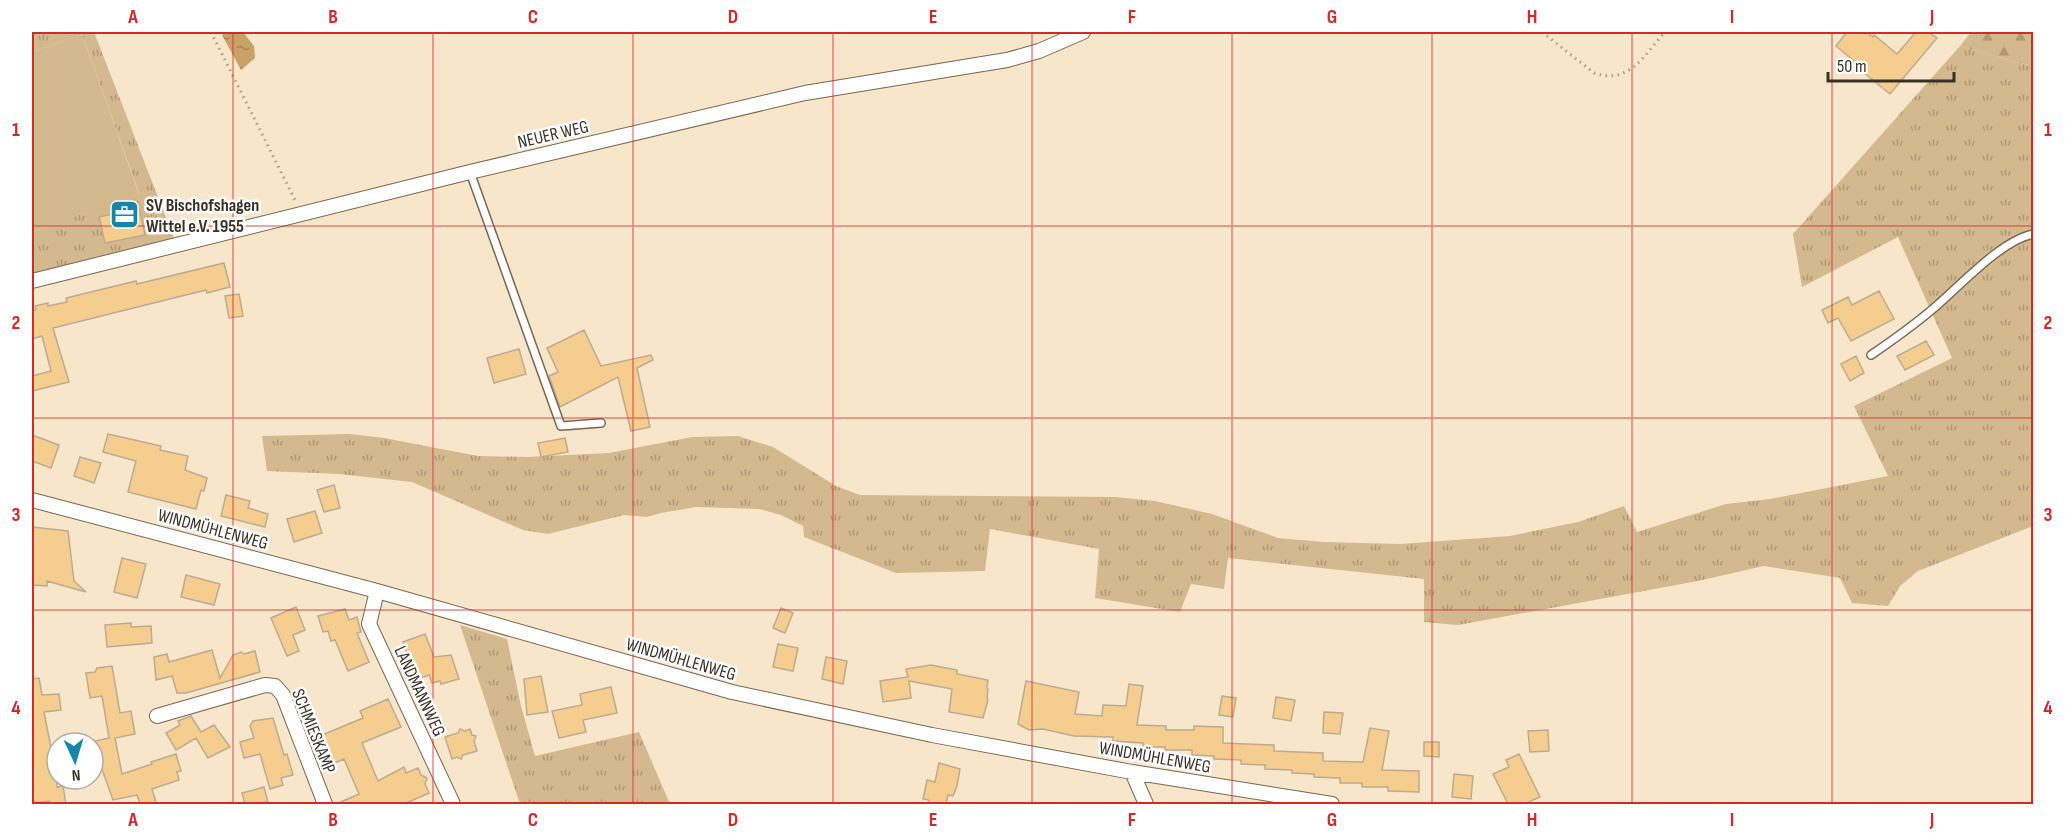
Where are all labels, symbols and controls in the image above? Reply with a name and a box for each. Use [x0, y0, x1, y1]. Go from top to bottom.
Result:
text: A [127, 5, 138, 29]
text: B [328, 5, 338, 29]
text: C [528, 5, 538, 29]
text: D [728, 5, 738, 29]
text: E [929, 5, 937, 29]
text: F [1128, 5, 1136, 29]
text: G [1327, 5, 1337, 29]
text: H [1527, 5, 1537, 29]
text: I [1730, 5, 1734, 29]
text: J [1929, 5, 1934, 29]
scale bar [1828, 45, 1954, 83]
text: 50 m [1837, 56, 1867, 77]
street label: NEUER WEG [516, 116, 591, 153]
text: 1 [12, 118, 20, 142]
text: 1 [2044, 118, 2052, 142]
place label: SV Bischofshagen Wittel e.V. 1955 [146, 195, 259, 237]
office icon: SV Bischofshagen Wittel e.V. 1955 [109, 199, 141, 231]
text: 2 [12, 311, 20, 335]
text: 2 [2044, 311, 2052, 335]
text: 3 [12, 503, 21, 527]
text: 3 [2044, 503, 2053, 527]
street label: WINDMÜHLENWEG [155, 505, 270, 554]
street label: WINDMÜHLENWEG [624, 634, 738, 685]
street label: LANDMANNWEG [389, 643, 450, 740]
street label: SCHMIESKAMP [287, 686, 340, 777]
text: 4 [11, 696, 21, 720]
text: 4 [2043, 696, 2053, 720]
north arrow [45, 731, 105, 791]
street label: WINDMÜHLENWEG [1097, 737, 1213, 778]
text: N [71, 765, 81, 784]
text: A [127, 808, 138, 832]
text: B [328, 808, 338, 832]
text: C [528, 808, 538, 832]
text: D [728, 808, 738, 832]
text: E [929, 808, 937, 832]
text: F [1128, 808, 1136, 832]
text: G [1327, 808, 1337, 832]
text: H [1527, 808, 1537, 832]
text: I [1730, 808, 1734, 832]
text: J [1929, 808, 1934, 832]

